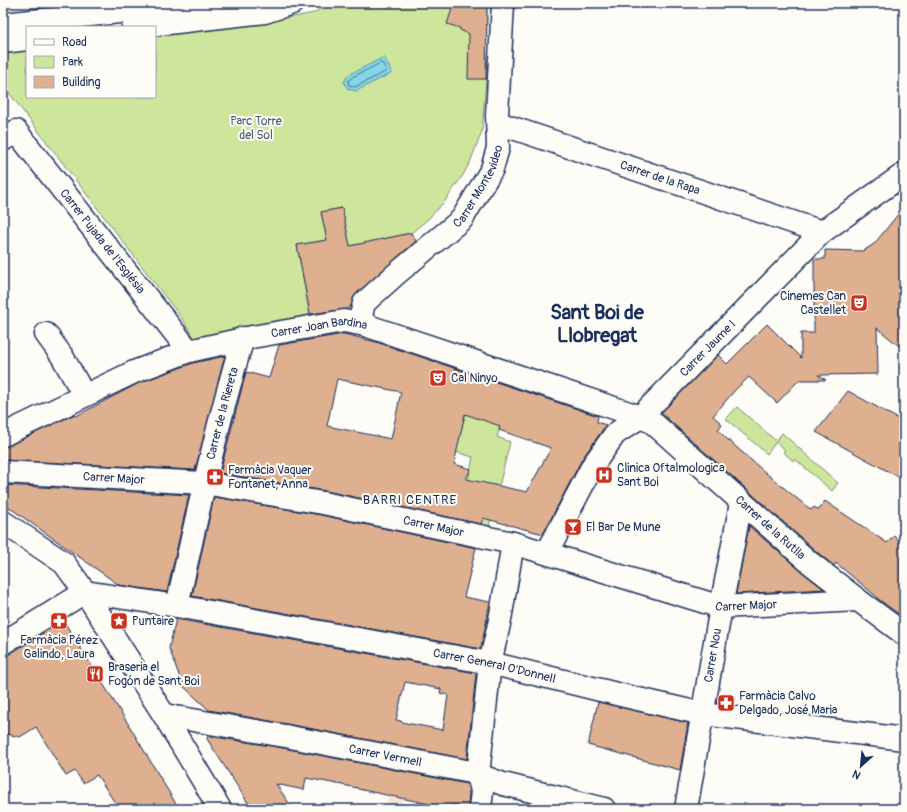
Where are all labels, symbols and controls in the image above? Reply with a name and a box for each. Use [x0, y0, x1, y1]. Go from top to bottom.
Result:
legend [26, 26, 156, 98]
text: Road [62, 35, 87, 50]
text: Park [62, 55, 83, 70]
text: Building [62, 75, 101, 90]
park label: Parc Torre del Sol [230, 114, 282, 143]
street label: Carrer Montevideo [450, 143, 506, 231]
street label: Carrer de la Rapa [618, 157, 702, 198]
street label: Carrer Pujada de l'Església [57, 186, 149, 297]
place label: Cinemes Can Castellet [780, 289, 846, 318]
theatre icon: Cinemes Can Castellet [849, 293, 869, 313]
district label: Sant Boi de Llobregat [550, 300, 645, 348]
street label: Carrer Joan Bardina [270, 314, 369, 341]
street label: Carrer Jaume I [677, 317, 739, 380]
street label: Carrer de la Riereta [203, 365, 242, 461]
theatre icon: Cal Ninyo [428, 368, 448, 388]
place label: Cal Ninyo [451, 371, 498, 386]
place label: Clinica Oftalmologica Sant Boi [617, 461, 725, 490]
place label: Farmàcia Vaquer Fontanet, Anna [228, 463, 312, 492]
hospital icon: Clinica Oftalmologica Sant Boi [594, 465, 614, 485]
pharmacy icon: Farmàcia Vaquer Fontanet, Anna [205, 467, 225, 487]
street label: Carrer Major [83, 469, 146, 487]
district label: BARRI CENTRE [363, 492, 457, 508]
street label: Carrer de la Rutlla [732, 492, 809, 563]
street label: Carrer Major [402, 513, 466, 540]
bar icon: El Bar De Mune [563, 517, 583, 537]
place label: El Bar De Mune [586, 520, 660, 535]
street label: Carrer Major [713, 597, 778, 615]
pharmacy icon: Farmàcia Pérez Galindo, Laura [49, 611, 69, 631]
place icon: Puntaire [109, 611, 129, 631]
place label: Puntaire [132, 614, 174, 629]
street label: Carrer Nou [701, 627, 725, 684]
place label: Farmàcia Pérez Galindo, Laura [20, 633, 98, 662]
street label: Carrer General O'Donnell [432, 645, 557, 686]
place label: Braseria el Fogón de Sant Boi [108, 660, 199, 689]
restaurant icon: Braseria el Fogón de Sant Boi [85, 664, 105, 684]
place label: Farmàcia Calvo Delgado, José Maria [739, 689, 838, 718]
pharmacy icon: Farmàcia Calvo Delgado, José Maria [716, 693, 736, 713]
street label: Carrer Vermell [348, 741, 423, 770]
north arrow [841, 746, 881, 786]
text: N [850, 767, 863, 782]

